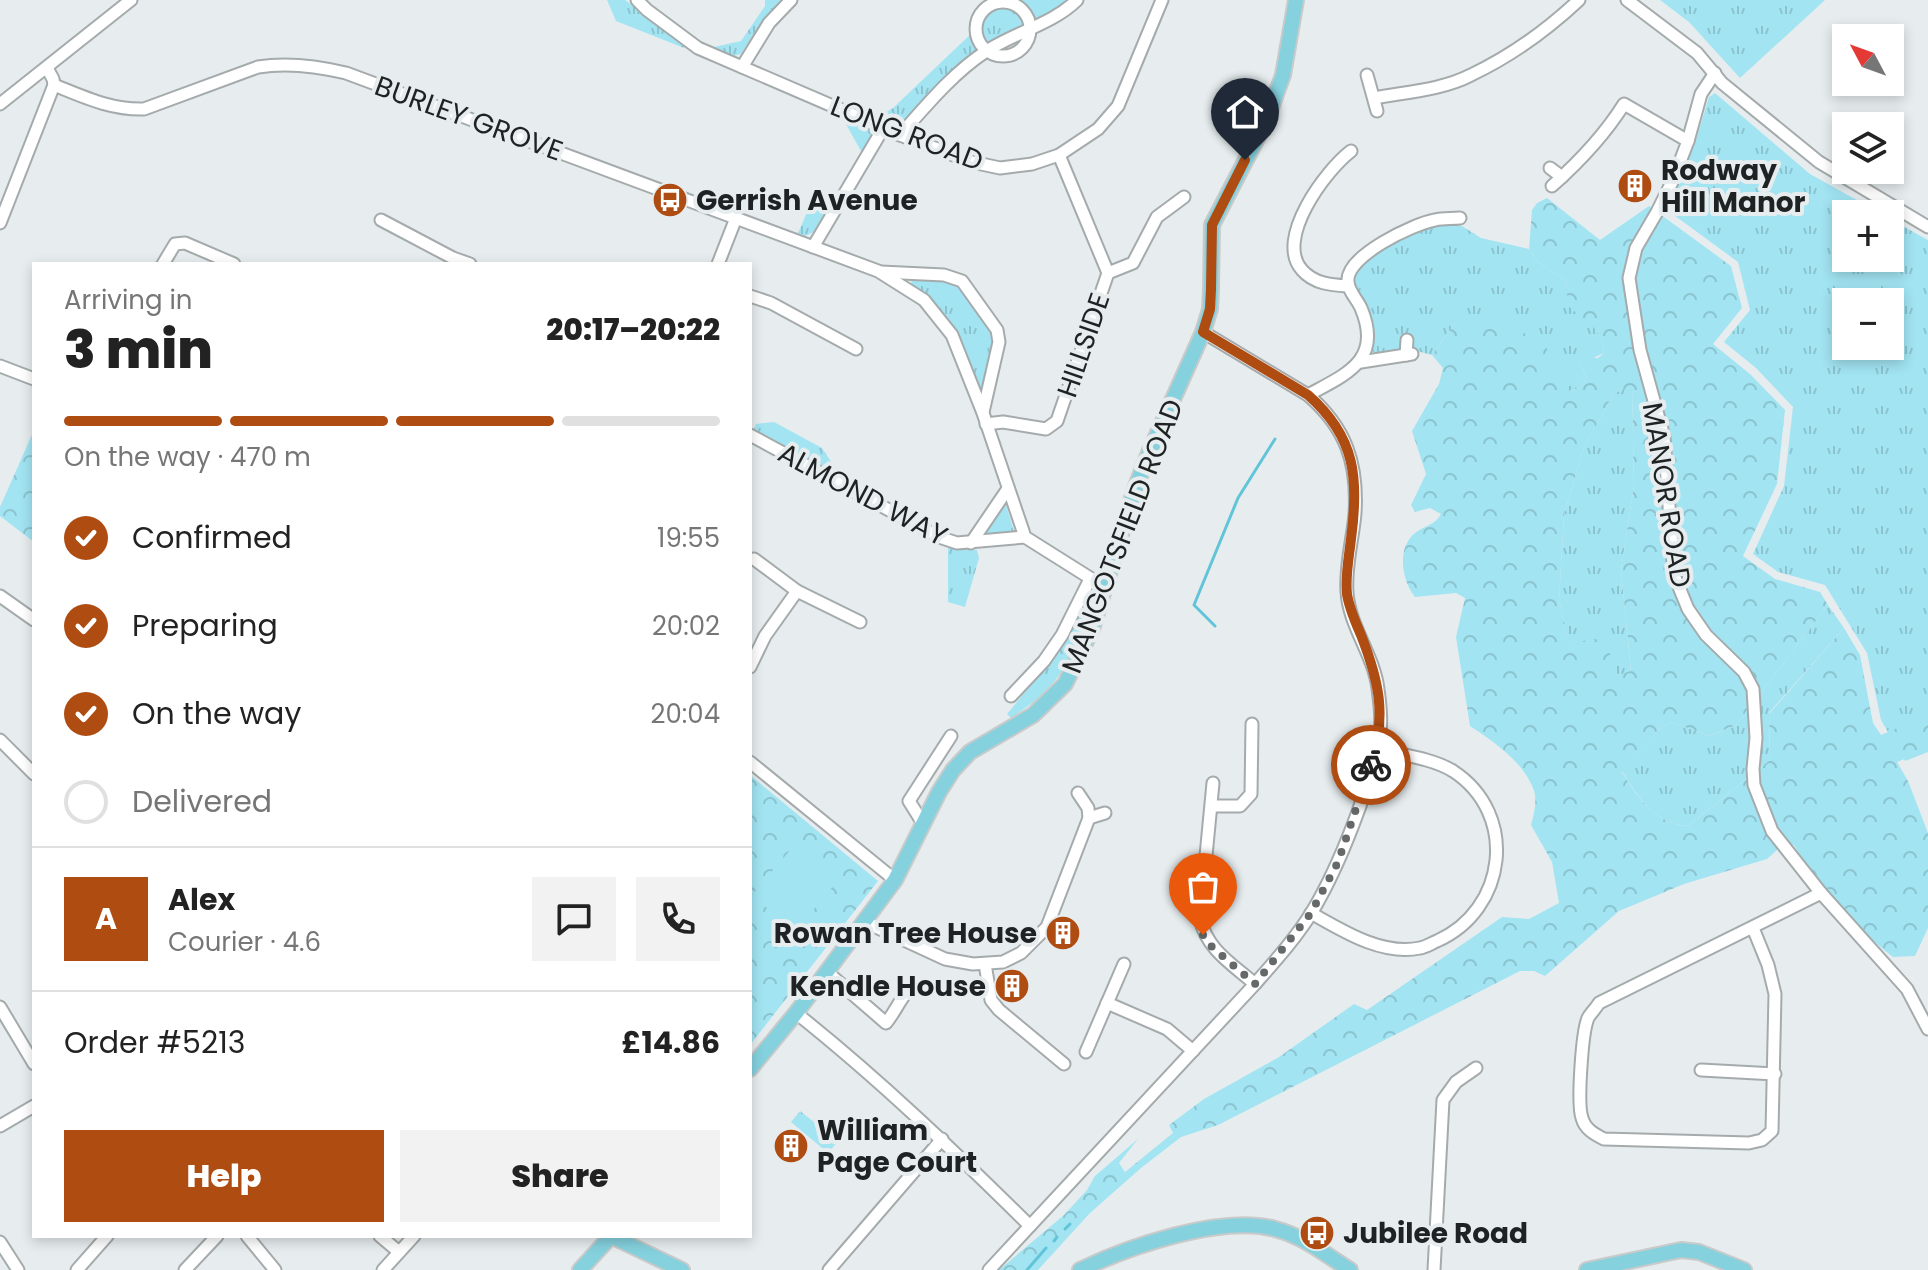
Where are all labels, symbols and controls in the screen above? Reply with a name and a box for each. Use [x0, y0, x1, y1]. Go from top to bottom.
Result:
north arrow [1832, 24, 1904, 96]
map controls [1832, 24, 1904, 360]
street label: BURLEY GROVE [369, 66, 568, 171]
pin [1211, 78, 1279, 160]
street label: LONG ROAD [825, 86, 989, 180]
icon: home [1223, 90, 1267, 134]
button: layers [1832, 112, 1904, 184]
place label: Rodway Hill Manor [1661, 151, 1806, 222]
building icon: Rodway Hill Manor [1616, 167, 1654, 205]
bus stop icon: Gerrish Avenue [651, 181, 689, 219]
place label: Gerrish Avenue [696, 181, 918, 220]
button: + [1832, 200, 1904, 272]
text: Arriving in [64, 282, 193, 318]
street label: HILLSIDE [1047, 288, 1119, 403]
button: − [1832, 288, 1904, 360]
text: 20:17–20:22 [546, 308, 720, 351]
text: 3 min [64, 313, 213, 386]
street label: MANGOTSFIELD ROAD [1052, 394, 1193, 679]
street label: MANOR ROAD [1633, 400, 1700, 590]
street label: ALMOND WAY [771, 433, 954, 555]
text: On the way · 470 m [64, 439, 311, 475]
icon: check [64, 516, 108, 560]
text: Confirmed [132, 516, 292, 559]
text: 19:55 [657, 520, 720, 556]
icon: check [64, 604, 108, 648]
text: Preparing [132, 604, 278, 647]
text: 20:02 [652, 608, 720, 644]
icon: check [64, 692, 108, 736]
text: On the way [132, 692, 301, 735]
text: 20:04 [651, 696, 720, 732]
courier [1331, 725, 1411, 805]
icon: bike [1349, 743, 1393, 787]
text: Delivered [132, 780, 272, 823]
pin [1169, 853, 1237, 935]
icon: bag [1181, 865, 1225, 909]
button: chat [532, 877, 616, 961]
button: phone [636, 877, 720, 961]
text: Alex [168, 878, 235, 921]
text: A [95, 897, 117, 940]
place label: Rowan Tree House [774, 914, 1037, 953]
building icon: Rowan Tree House [1044, 914, 1082, 952]
text: Courier · 4.6 [168, 924, 321, 960]
place label: Kendle House [790, 967, 986, 1006]
building icon: Kendle House [993, 967, 1031, 1005]
text: Order #5213 [64, 1021, 245, 1064]
text: £14.86 [622, 1021, 720, 1064]
place label: William Page Court [817, 1111, 977, 1182]
building icon: William Page Court [772, 1127, 810, 1165]
button: Help [64, 1130, 384, 1222]
button: Share [400, 1130, 720, 1222]
bus stop icon: Jubilee Road [1298, 1214, 1336, 1252]
place label: Jubilee Road [1343, 1214, 1528, 1253]

